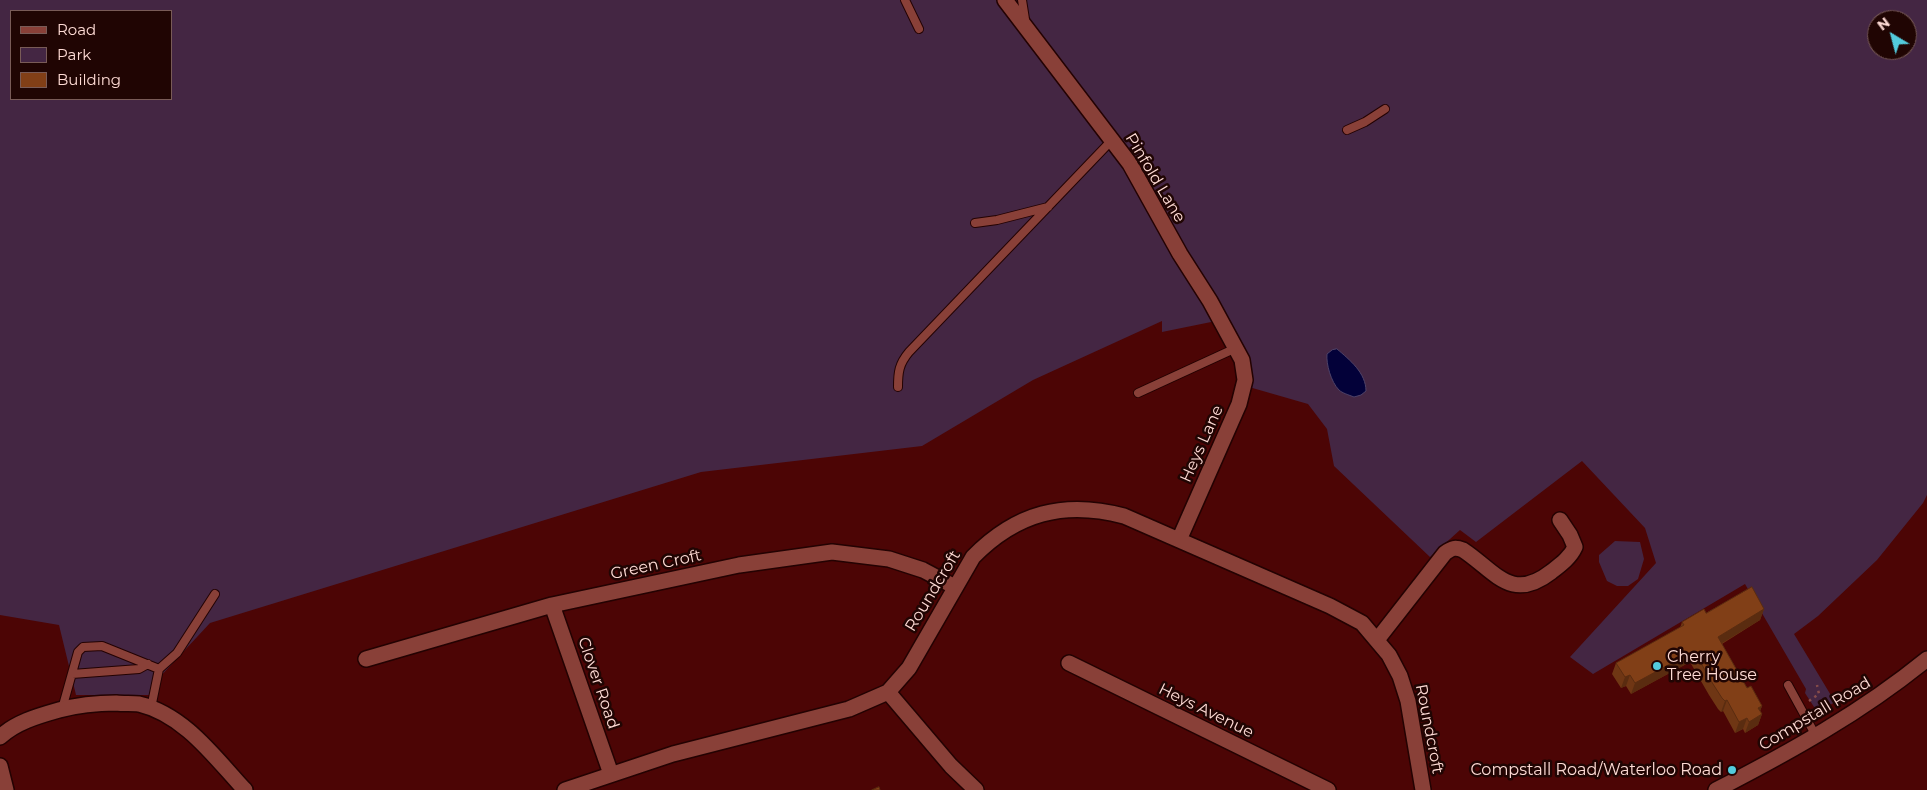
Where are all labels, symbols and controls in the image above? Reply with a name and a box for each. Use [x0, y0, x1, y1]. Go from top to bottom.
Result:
legend [10, 10, 172, 100]
north arrow [1867, 10, 1917, 60]
text: N [1874, 13, 1894, 34]
text: Road [57, 20, 96, 39]
text: Park [57, 45, 91, 64]
text: Building [57, 70, 121, 89]
street label: Pinfold Lane [1121, 130, 1189, 226]
street label: Heys Lane [1176, 402, 1228, 486]
street label: Green Croft [609, 546, 703, 584]
street label: Roundcroft [901, 547, 965, 635]
street label: Clover Road [573, 635, 623, 731]
place label: Cherry Tree House [1667, 647, 1757, 685]
marker: Cherry Tree House [1651, 660, 1663, 672]
street label: Compstall Road [1756, 673, 1874, 755]
street label: Heys Avenue [1155, 680, 1257, 742]
street label: Roundcroft [1411, 682, 1447, 776]
place label: Compstall Road/Waterloo Road [1470, 760, 1722, 780]
marker: Compstall Road/Waterloo Road [1726, 764, 1738, 776]

